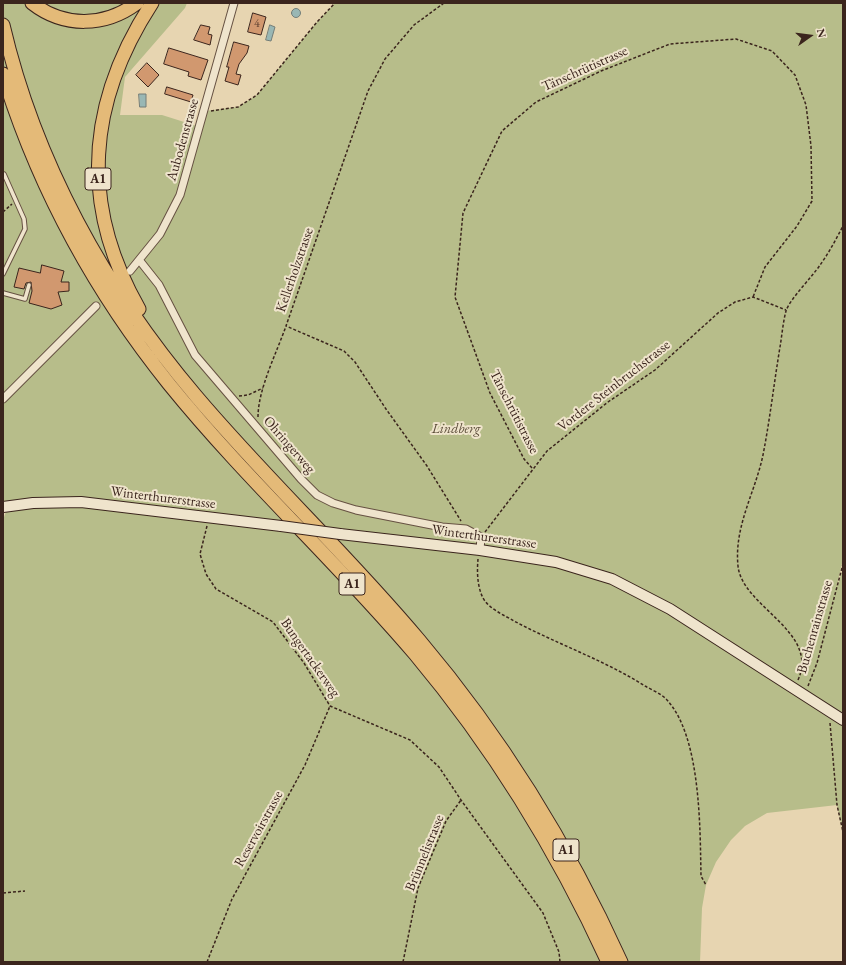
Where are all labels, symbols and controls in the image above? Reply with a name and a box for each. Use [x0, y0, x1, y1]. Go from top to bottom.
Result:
north arrow [790, 16, 830, 56]
house number: 4 [254, 17, 260, 31]
text: N [814, 27, 830, 39]
street label: Tänschrütistrasse [540, 43, 630, 95]
street label: Aubodenstrasse [163, 97, 203, 183]
road number: A1 [85, 168, 111, 190]
street label: Kellerholzstrasse [273, 226, 317, 314]
street label: Vordere Steinbruchstrasse [554, 337, 674, 435]
street label: Tänschrütistrasse [486, 367, 542, 457]
street label: Ohringerweg [260, 413, 318, 477]
park label: Lindberg [432, 421, 480, 437]
street label: Winterthurerstrasse [110, 483, 216, 513]
street label: Winterthurerstrasse [431, 521, 537, 553]
road number: A1 [339, 573, 365, 595]
street label: Buchenrainstrasse [794, 578, 836, 676]
street label: Bungertackerweg [277, 615, 343, 701]
street label: Reservoirstrasse [231, 788, 287, 870]
street label: Brünnelistrasse [402, 812, 448, 894]
road number: A1 [553, 839, 579, 861]

